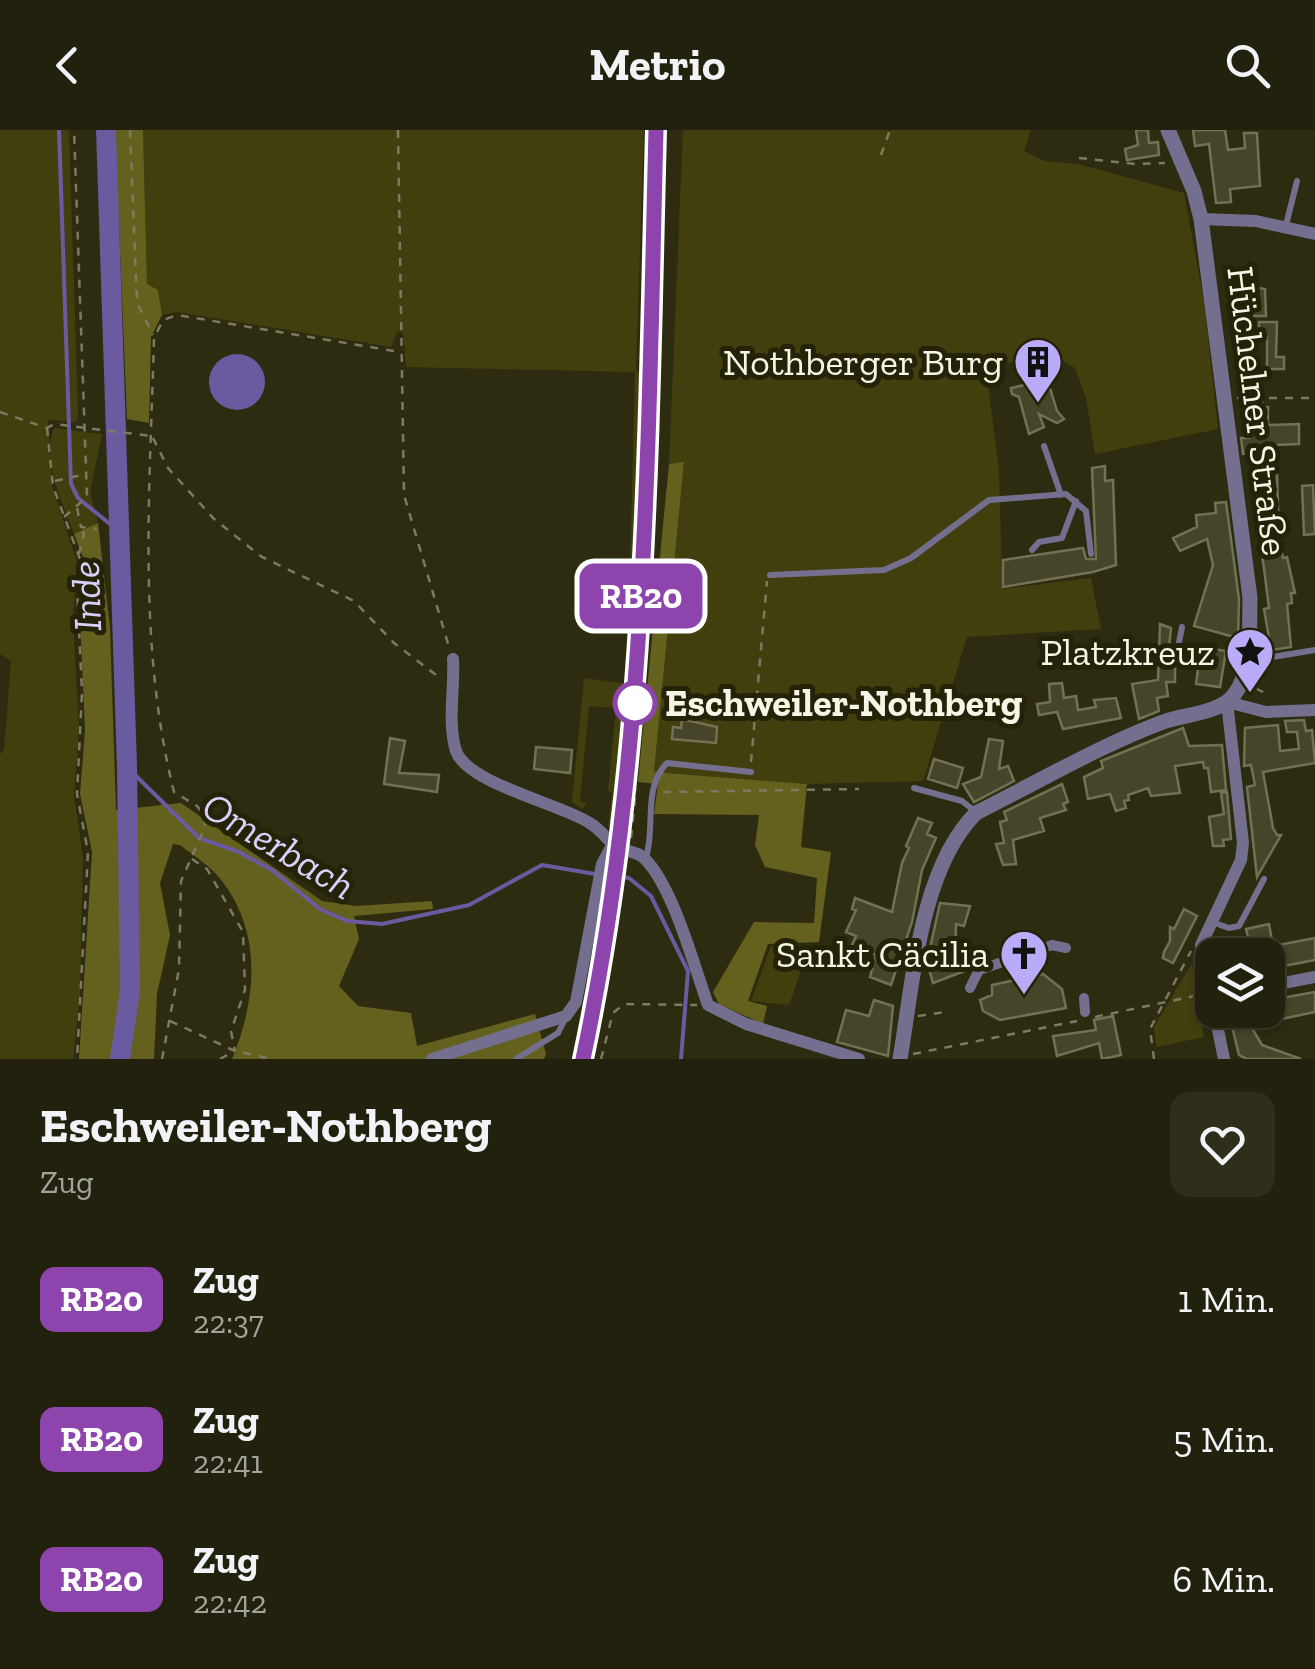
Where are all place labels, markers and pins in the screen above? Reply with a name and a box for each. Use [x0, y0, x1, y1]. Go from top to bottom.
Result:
building icon: Nothberger Burg [1012, 336, 1064, 404]
place label: Nothberger Burg [723, 339, 1003, 385]
place icon: Platzkreuz [1224, 626, 1276, 694]
place label: Platzkreuz [1040, 629, 1215, 675]
place label: Eschweiler-Nothberg [665, 680, 1023, 726]
marker: Eschweiler-Nothberg [614, 682, 656, 724]
church icon: Sankt Cäcilia [998, 928, 1050, 996]
place label: Sankt Cäcilia [776, 931, 989, 977]

